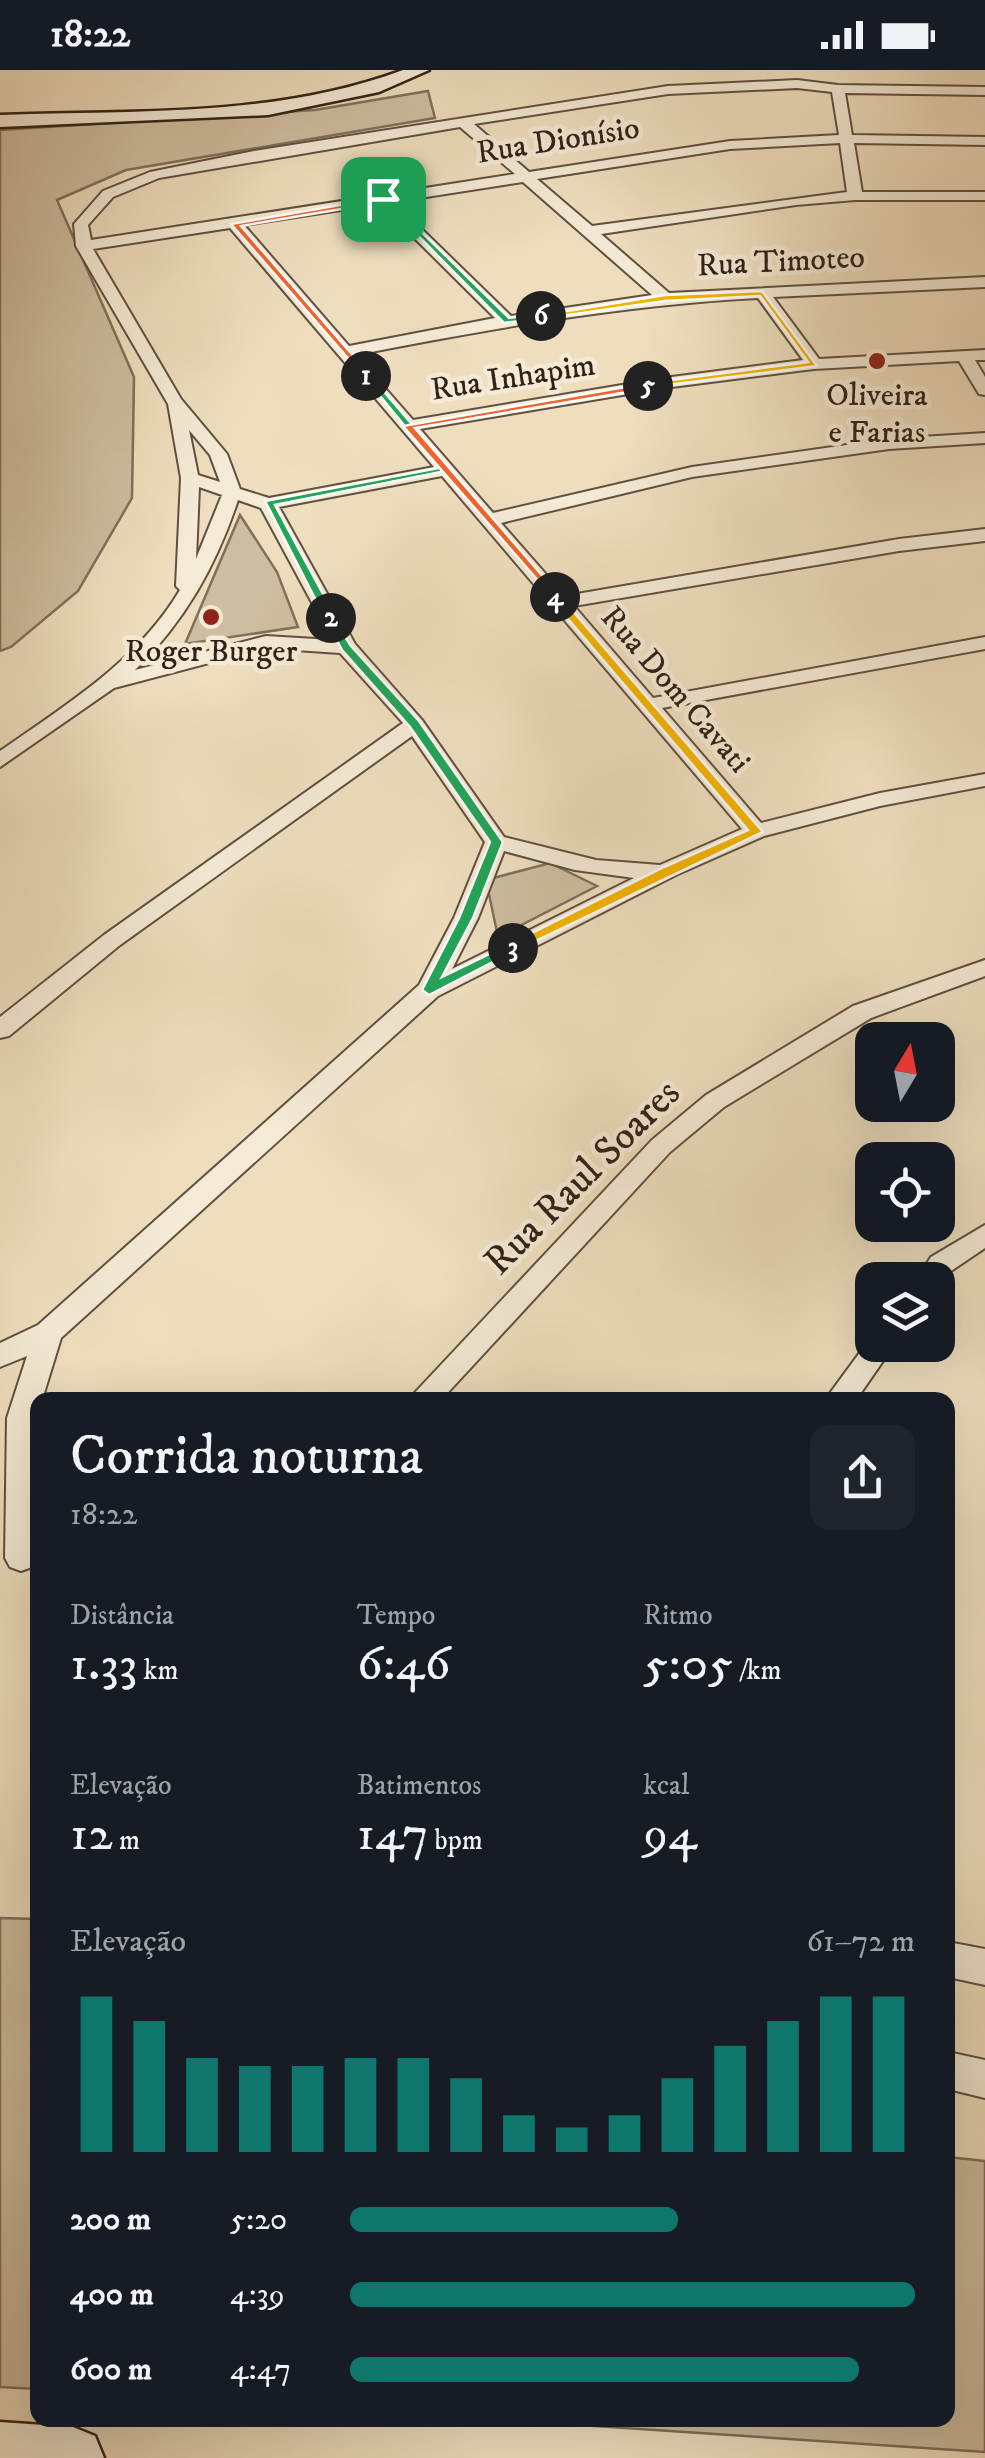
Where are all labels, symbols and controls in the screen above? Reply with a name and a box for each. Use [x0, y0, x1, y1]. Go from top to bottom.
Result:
text: 18:22 [50, 11, 130, 59]
street label: Rua Dionísio [474, 108, 642, 174]
pin [341, 157, 426, 242]
icon: arrive [356, 172, 411, 227]
street label: Rua Timoteo [696, 238, 866, 286]
pin: 6 [516, 291, 566, 341]
text: 6 [534, 298, 548, 333]
street label: Rua Inhapim [428, 345, 598, 411]
marker: Oliveira e Farias [866, 350, 888, 372]
pin: 1 [341, 351, 391, 401]
text: 1 [361, 358, 371, 393]
pin: 5 [623, 361, 673, 411]
text: 5 [641, 368, 655, 403]
place label: Oliveira e Farias [826, 376, 928, 453]
pin: 4 [530, 572, 580, 622]
text: 4 [547, 579, 563, 614]
pin: 2 [306, 593, 356, 643]
street label: Rua Dom Cavati [592, 598, 758, 782]
text: 2 [324, 600, 338, 635]
marker: Roger Burger [200, 606, 222, 628]
place label: Roger Burger [125, 632, 297, 672]
pin: 3 [488, 923, 538, 973]
text: 3 [508, 930, 518, 965]
north arrow [855, 1022, 955, 1122]
map controls [855, 1022, 955, 1362]
street label: Rua Raul Soares [474, 1069, 692, 1287]
button: locate [855, 1142, 955, 1242]
button: layers [855, 1262, 955, 1362]
text: Corrida noturna [70, 1423, 423, 1492]
button: share [810, 1425, 915, 1530]
text: 18:22 [70, 1495, 138, 1535]
text: Distância [70, 1598, 174, 1633]
text: Tempo [357, 1598, 435, 1633]
text: Ritmo [643, 1598, 713, 1633]
text: 1.33 [70, 1633, 138, 1696]
text: 6:46 [357, 1633, 451, 1696]
text: 5:05 [643, 1633, 733, 1696]
text: km [138, 1653, 178, 1688]
text: /km [733, 1653, 782, 1688]
text: Elevação [70, 1768, 172, 1803]
text: Batimentos [357, 1768, 481, 1803]
text: kcal [643, 1768, 689, 1803]
text: 12 [70, 1803, 113, 1866]
text: 147 [357, 1803, 429, 1866]
text: 94 [643, 1803, 697, 1866]
text: m [113, 1823, 140, 1858]
text: bpm [429, 1823, 483, 1858]
text: Elevação [70, 1922, 186, 1962]
text: 61–72 m [806, 1922, 915, 1962]
text: 200 m [70, 2200, 151, 2240]
text: 5:20 [230, 2200, 287, 2240]
text: 400 m [70, 2275, 154, 2315]
text: 4:39 [230, 2275, 285, 2315]
text: 600 m [70, 2350, 152, 2390]
text: 4:47 [230, 2350, 291, 2390]

